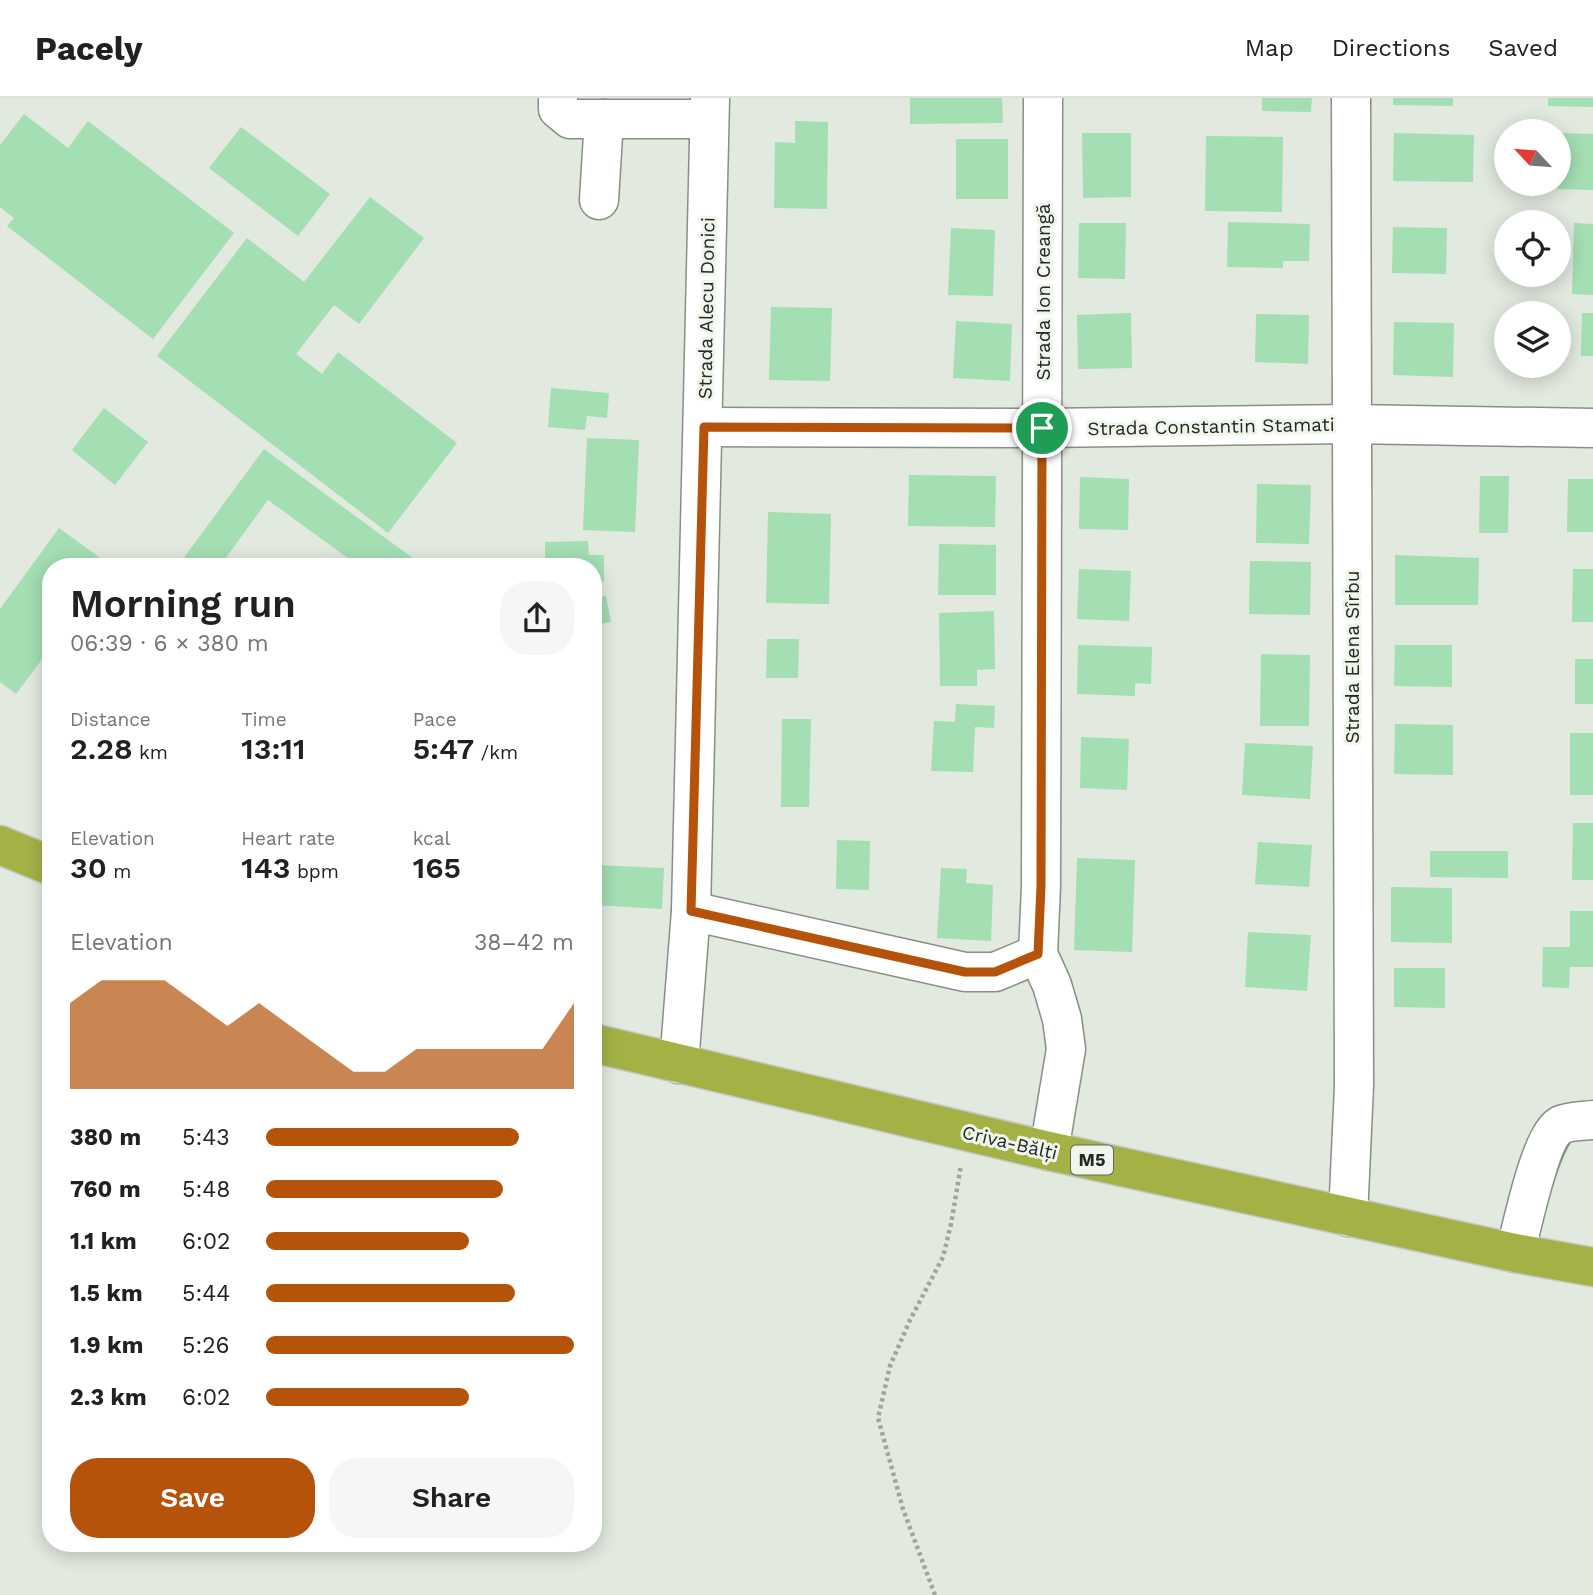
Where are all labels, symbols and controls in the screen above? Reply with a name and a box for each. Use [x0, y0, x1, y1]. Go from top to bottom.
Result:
text: Pacely [35, 29, 143, 68]
text: Map [1245, 34, 1294, 62]
text: Directions [1332, 34, 1450, 62]
text: Saved [1488, 34, 1558, 62]
north arrow [1494, 119, 1572, 196]
map controls [1494, 119, 1571, 378]
street label: Strada Ion Creangă [1032, 203, 1055, 381]
button: locate [1494, 210, 1571, 287]
street label: Strada Alecu Donici [693, 217, 720, 399]
button: layers [1494, 301, 1571, 378]
pin [1012, 398, 1072, 458]
icon: arrive [1023, 409, 1061, 447]
street label: Strada Constantin Stamati [1087, 413, 1335, 440]
street label: Strada Elena Sîrbu [1341, 570, 1364, 744]
button: share [500, 581, 574, 655]
text: Morning run [70, 582, 296, 626]
text: 06:39 · 6 × 380 m [70, 630, 269, 657]
text: Distance [70, 708, 151, 731]
text: Time [241, 708, 287, 731]
text: Pace [413, 708, 457, 731]
text: 2.28 [70, 731, 133, 766]
text: 13:11 [241, 731, 305, 766]
text: 5:47 [413, 731, 474, 766]
text: km [133, 741, 168, 764]
text: /km [474, 741, 518, 764]
text: Elevation [70, 827, 155, 850]
text: Heart rate [241, 827, 335, 850]
text: kcal [413, 827, 450, 850]
text: 30 [70, 850, 107, 885]
text: 143 [241, 850, 290, 885]
text: 165 [413, 850, 461, 885]
text: m [107, 860, 131, 883]
text: bpm [290, 860, 339, 883]
text: Elevation [70, 929, 173, 956]
text: 38–42 m [474, 929, 574, 956]
street label: Criva-Bălți [960, 1120, 1060, 1165]
text: 380 m [70, 1124, 141, 1151]
text: 5:43 [182, 1124, 230, 1151]
road number: M5 [1071, 1146, 1113, 1175]
text: 760 m [70, 1176, 141, 1203]
text: 5:48 [182, 1176, 230, 1203]
text: 1.1 km [70, 1228, 137, 1255]
text: 6:02 [182, 1228, 231, 1255]
text: 1.5 km [70, 1280, 143, 1307]
text: 5:44 [182, 1280, 230, 1307]
text: 1.9 km [70, 1332, 143, 1359]
text: 5:26 [182, 1332, 230, 1359]
text: 2.3 km [70, 1384, 147, 1411]
text: 6:02 [182, 1384, 231, 1411]
button: Save [70, 1458, 315, 1538]
button: Share [329, 1458, 574, 1538]

